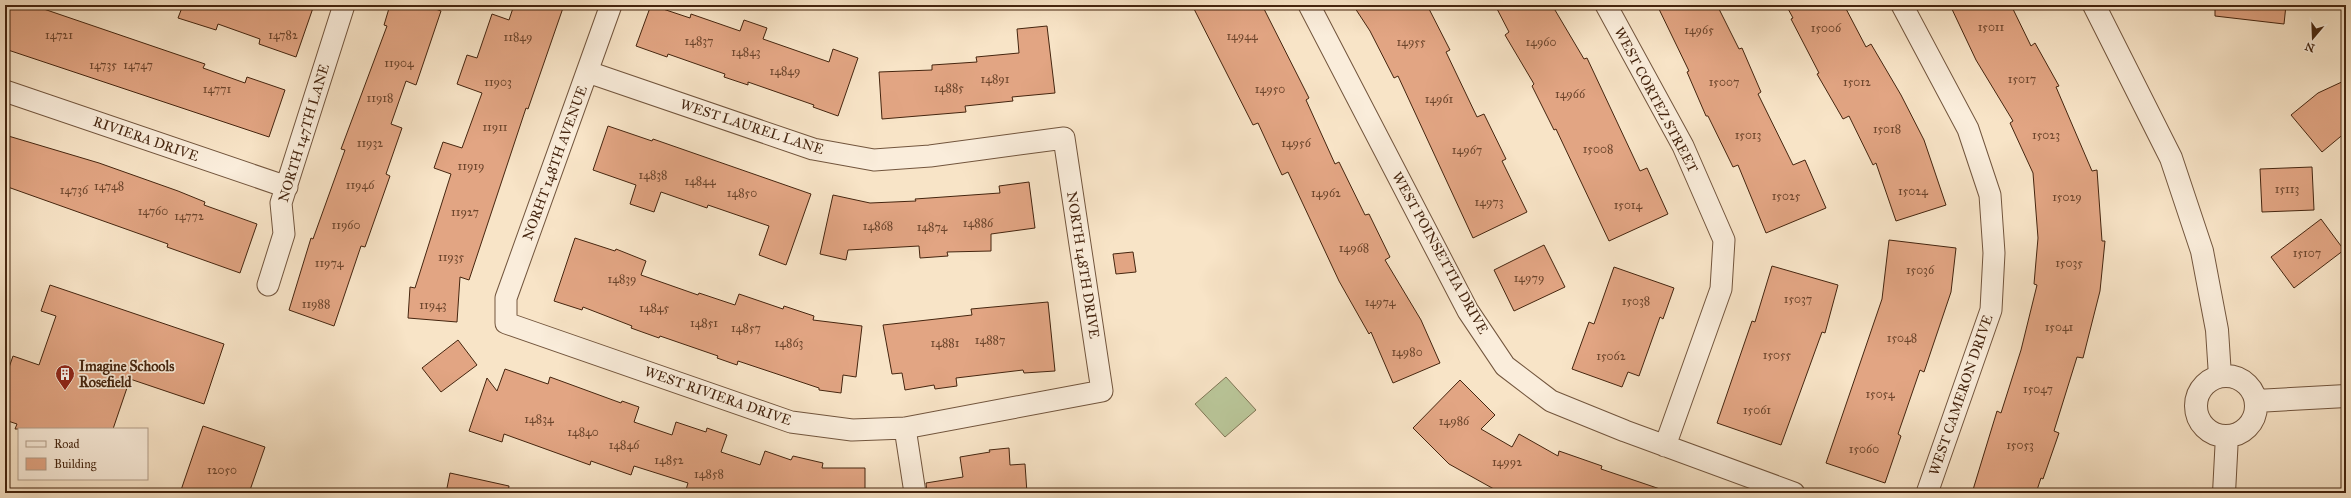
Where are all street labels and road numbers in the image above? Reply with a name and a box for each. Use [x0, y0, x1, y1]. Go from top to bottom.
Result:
street label: WEST CORTEZ STREET [1610, 24, 1702, 176]
street label: NORTH 147TH LANE [275, 62, 333, 204]
street label: NORHT 148TH AVENUE [519, 83, 591, 243]
street label: WEST LAUREL LANE [678, 96, 826, 158]
street label: RIVIERA DRIVE [91, 113, 201, 165]
street label: WEST POINSETTIA DRIVE [1388, 169, 1492, 337]
street label: NORTH 148TH DRIVE [1063, 190, 1103, 340]
street label: WEST CAMERON DRIVE [1925, 312, 1997, 478]
street label: WEST RIVIERA DRIVE [642, 363, 794, 429]

